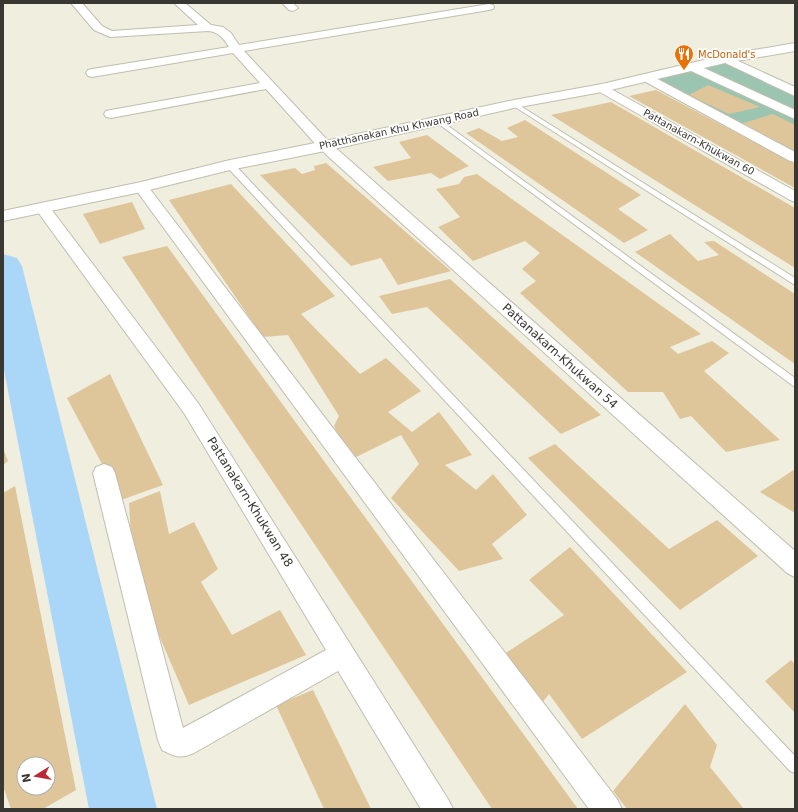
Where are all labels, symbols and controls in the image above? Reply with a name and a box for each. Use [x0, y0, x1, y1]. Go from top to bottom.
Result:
restaurant icon: McDonald's [673, 43, 695, 71]
place label: McDonald's [698, 49, 756, 60]
street label: Phatthanakan Khu Khwang Road [318, 107, 480, 151]
street label: Pattanakarn-Khukwan 60 [642, 107, 756, 177]
street label: Pattanakarn-Khukwan 54 [499, 300, 621, 412]
street label: Pattanakarn-Khukwan 48 [204, 435, 296, 569]
north arrow [16, 756, 56, 796]
text: N [19, 772, 34, 784]

